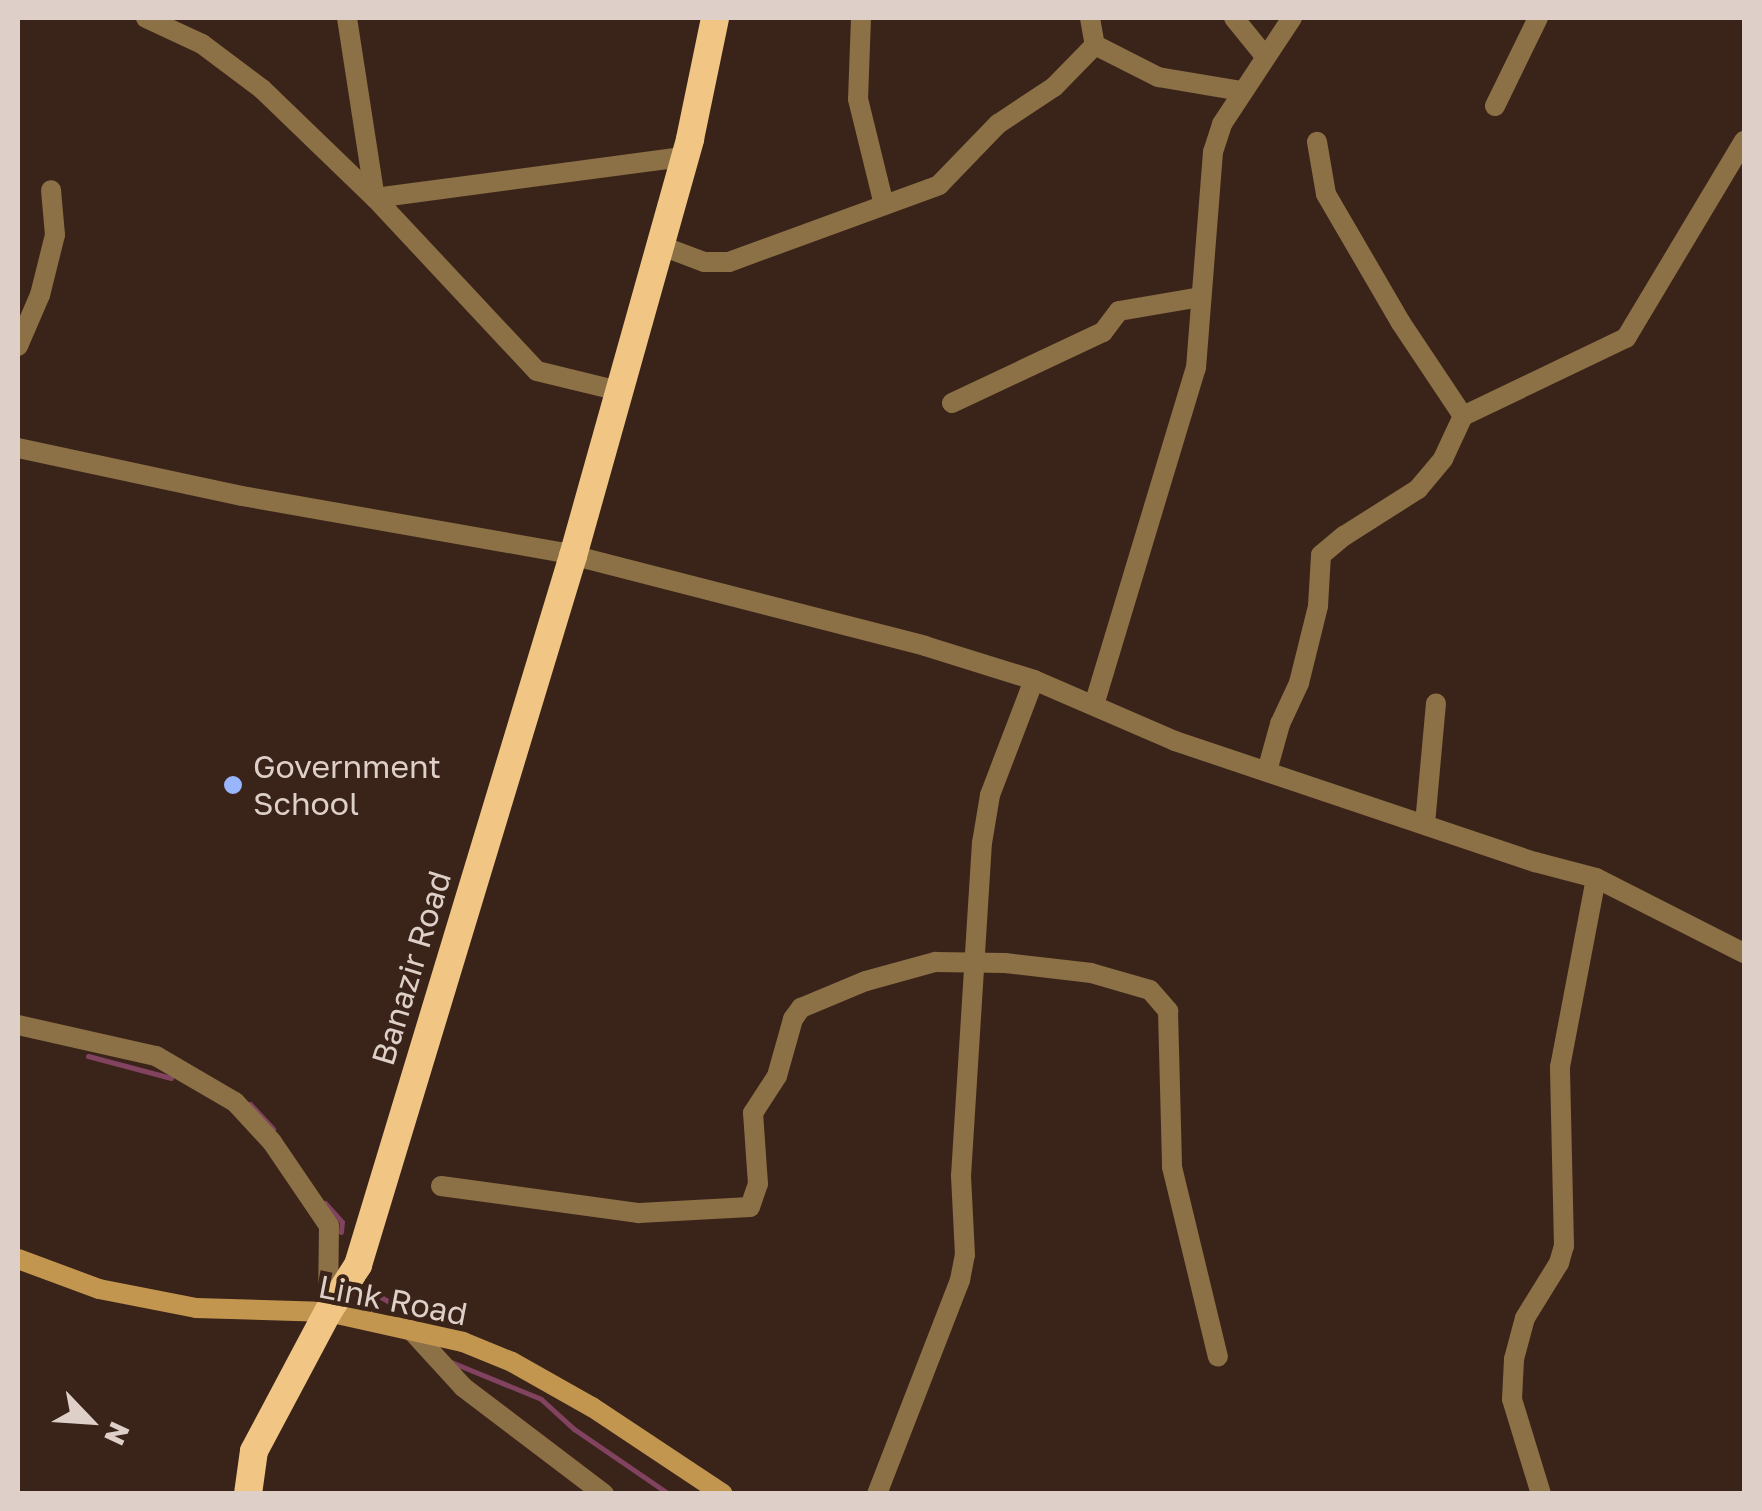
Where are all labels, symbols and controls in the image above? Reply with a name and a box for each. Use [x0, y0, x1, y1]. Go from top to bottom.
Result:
place label: Government School [253, 748, 441, 823]
marker: Government School [222, 774, 244, 796]
street label: Banazir Road [363, 866, 459, 1070]
street label: Link Road [315, 1267, 471, 1333]
north arrow [40, 1371, 140, 1471]
text: N [98, 1417, 137, 1451]

